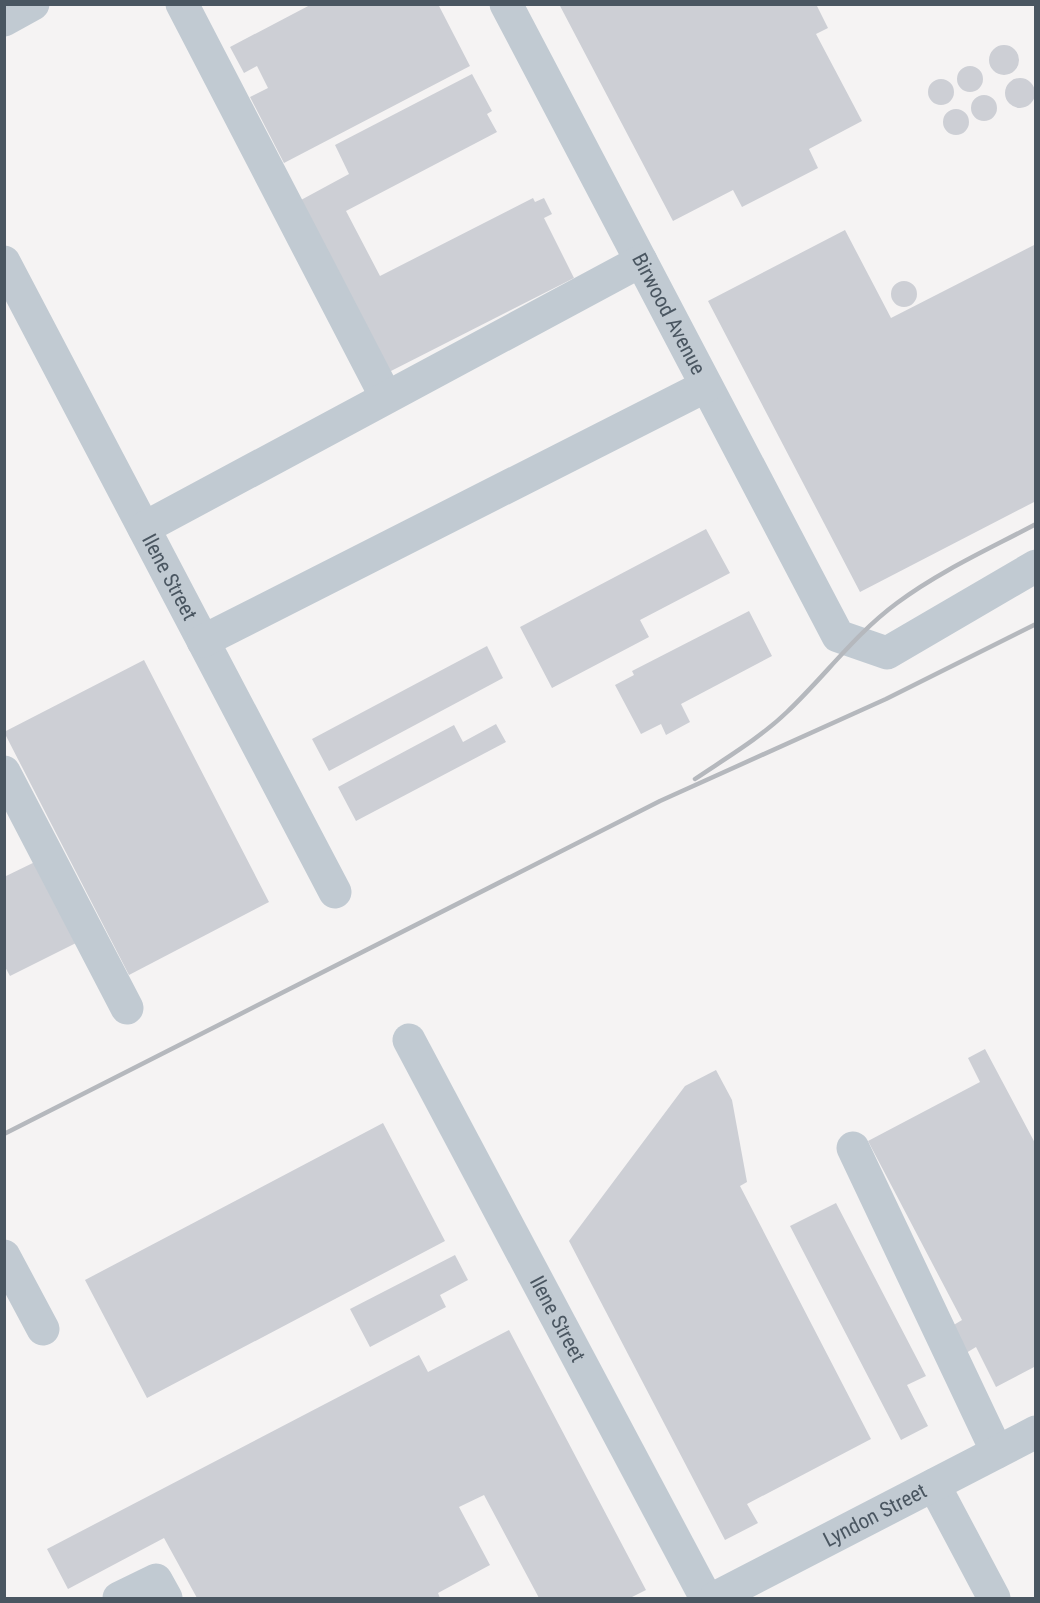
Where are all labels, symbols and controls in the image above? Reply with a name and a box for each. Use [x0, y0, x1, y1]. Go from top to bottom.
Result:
street label: Birwood Avenue [627, 249, 710, 379]
street label: Ilene Street [137, 530, 202, 624]
street label: Ilene Street [525, 1272, 590, 1366]
street label: Lyndon Street [819, 1479, 930, 1552]

